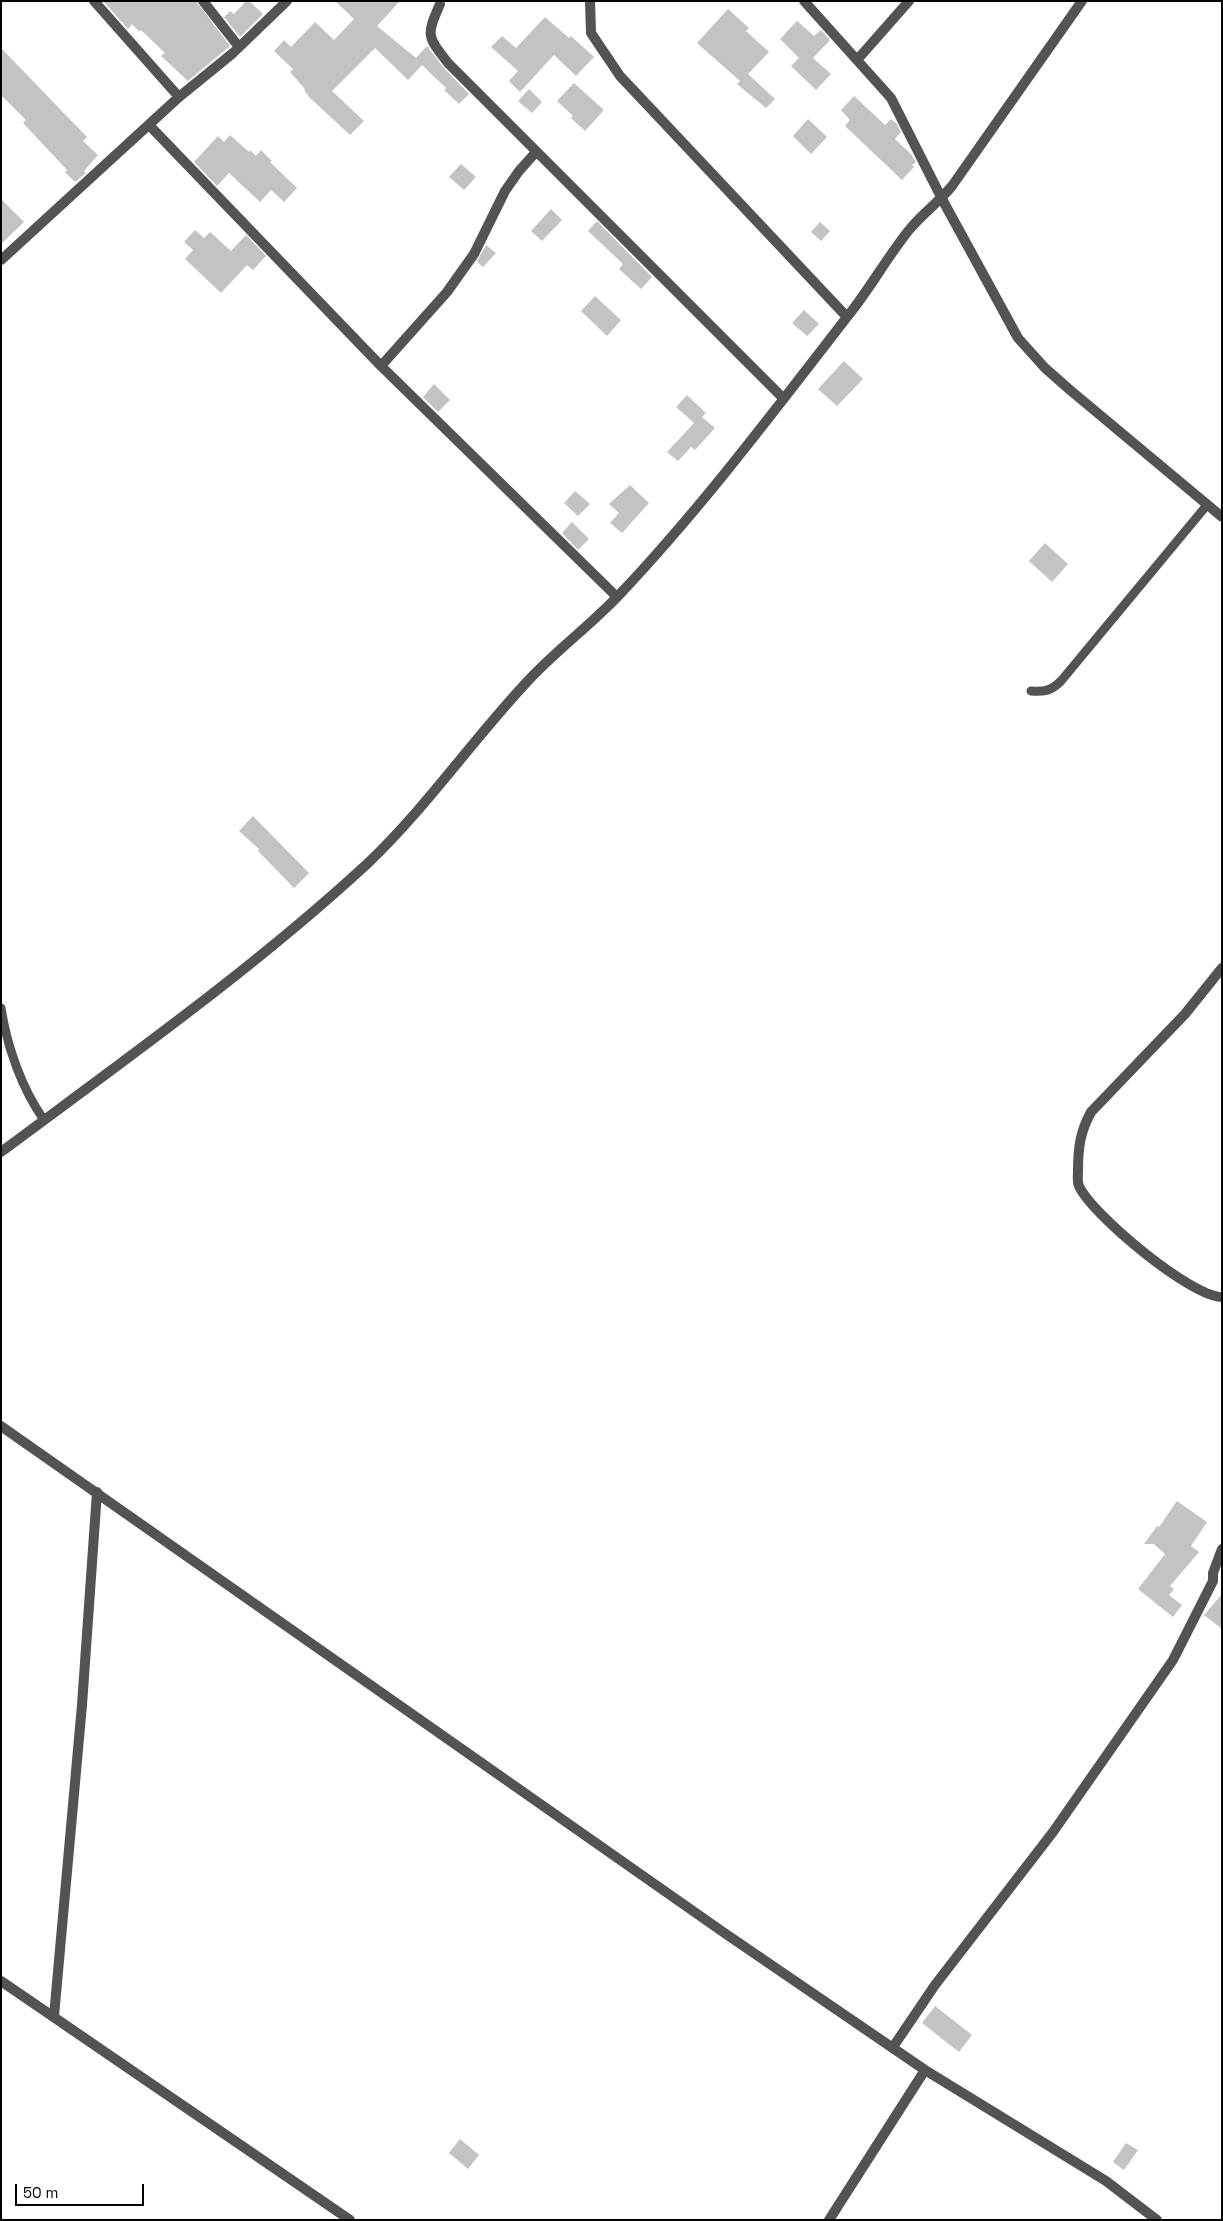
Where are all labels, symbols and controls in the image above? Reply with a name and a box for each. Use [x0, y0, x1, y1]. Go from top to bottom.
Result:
scale bar [18, 2174, 146, 2206]
text: 50 m [23, 2183, 58, 2202]

